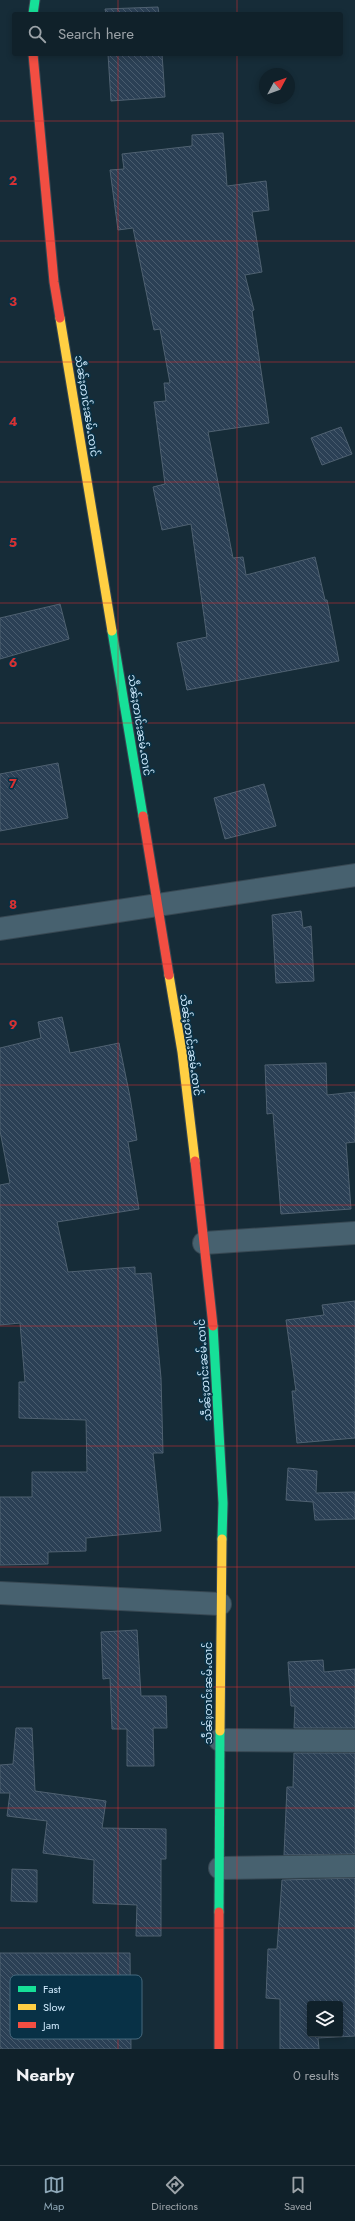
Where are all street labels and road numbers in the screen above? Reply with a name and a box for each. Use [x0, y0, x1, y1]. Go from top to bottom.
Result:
street label: သဵၼ်ႈတၢင်းၼမ်ႉၸၢင် [71, 354, 103, 458]
street label: သဵၼ်ႈတၢင်းၼမ်ႉၸၢင် [124, 673, 156, 777]
street label: သဵၼ်ႈတၢင်းၼမ်ႉၸၢင် [176, 993, 206, 1097]
street label: သဵၼ်ႈတၢင်းၼမ်ႉၸၢင် [192, 1318, 216, 1422]
street label: သဵၼ်ႈတၢင်းၼမ်ႉၸၢင် [200, 1642, 216, 1744]

